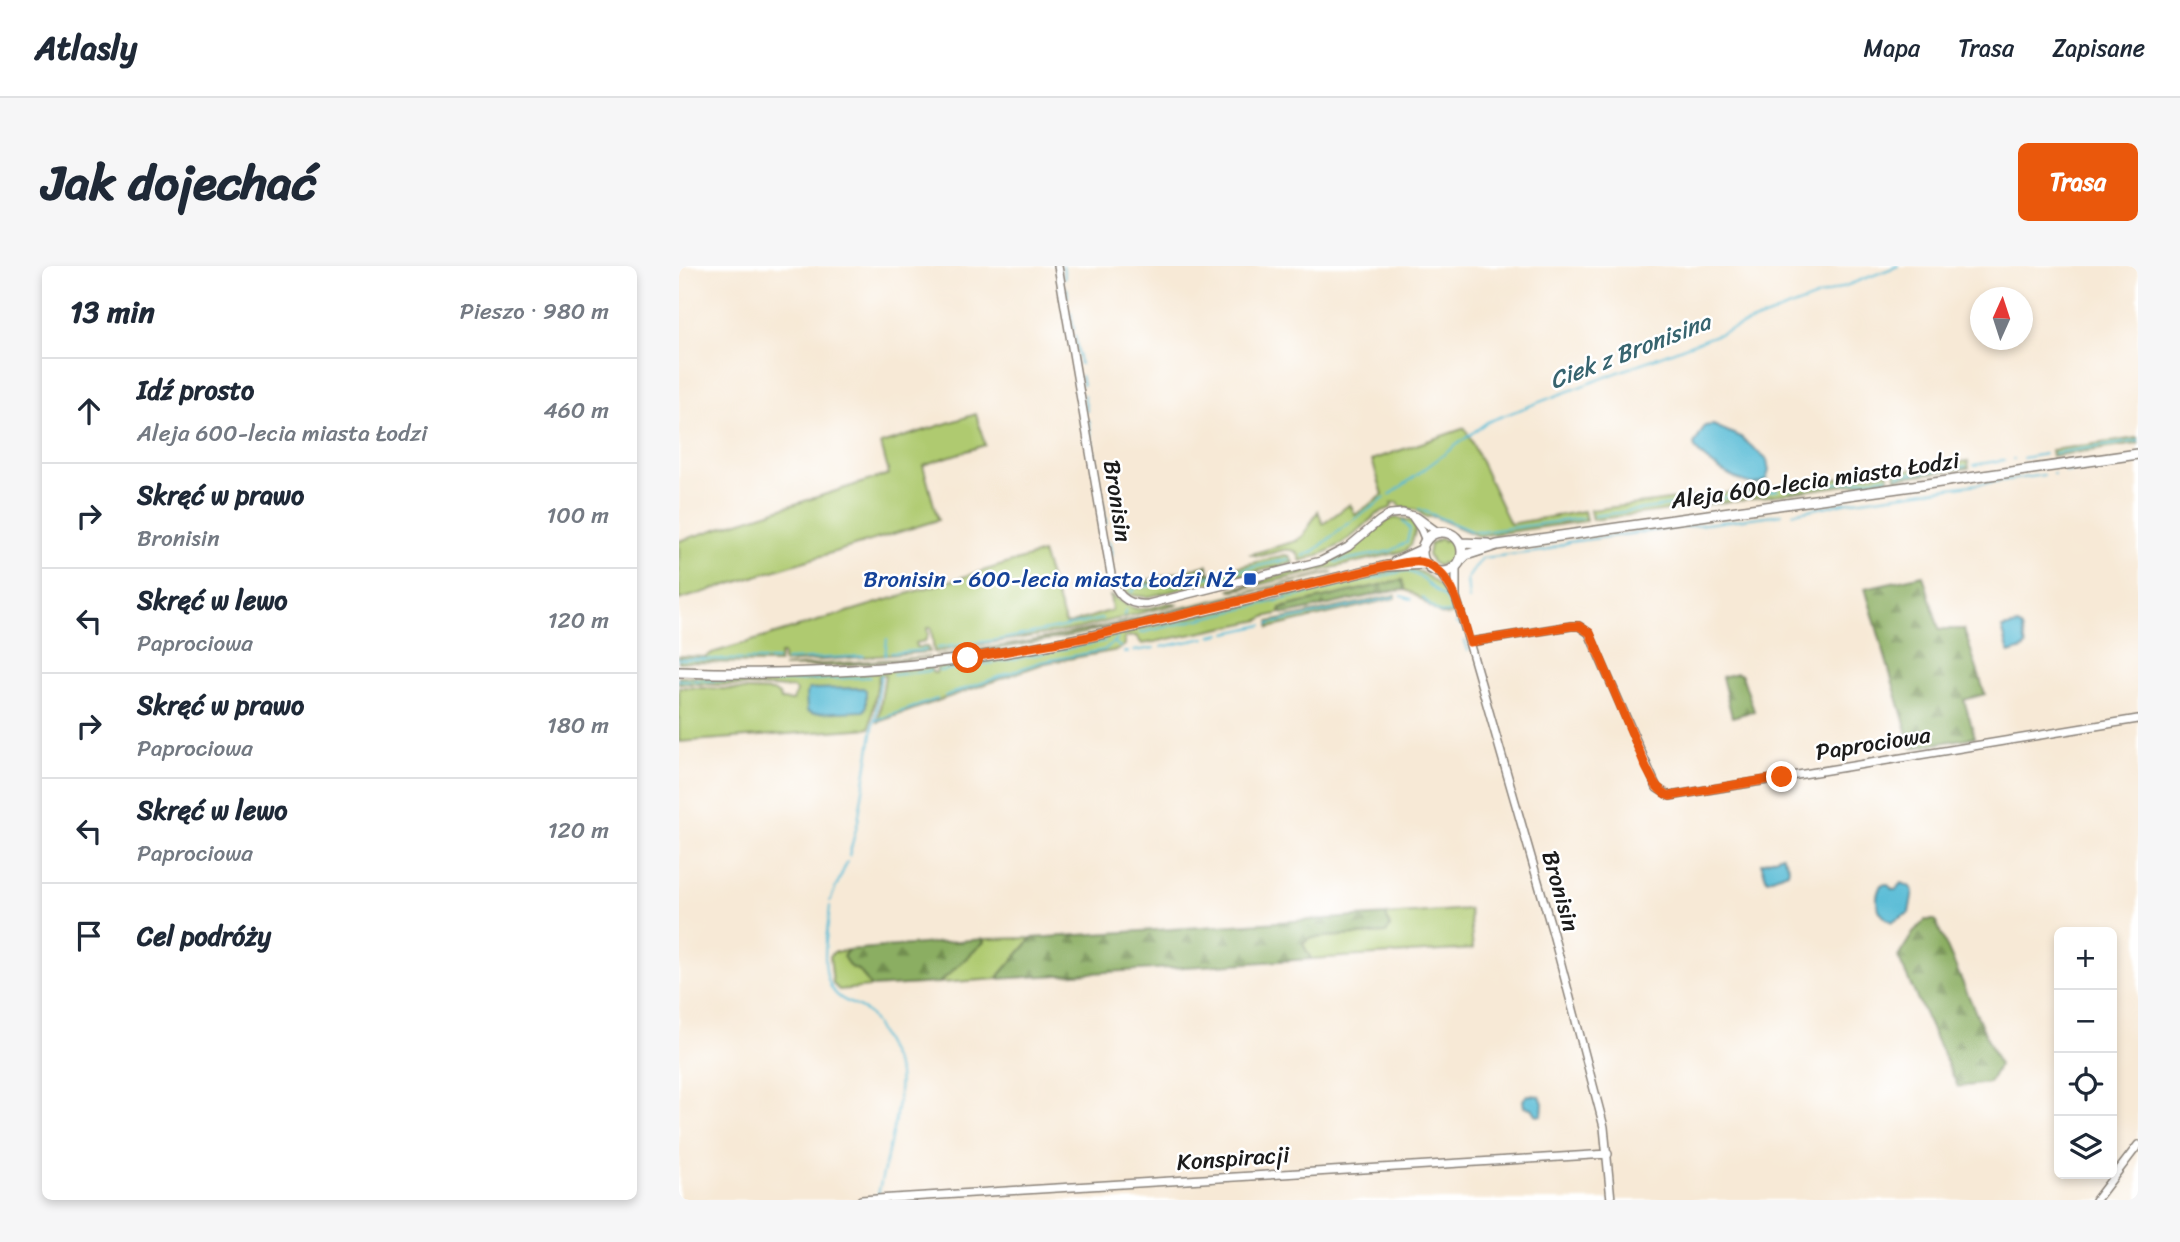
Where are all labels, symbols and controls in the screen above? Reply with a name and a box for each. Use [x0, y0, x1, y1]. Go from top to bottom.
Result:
text: Atlasly [35, 19, 137, 77]
text: Mapa [1864, 27, 1920, 69]
text: Trasa [1958, 27, 2014, 69]
text: Zapisane [2052, 27, 2145, 69]
text: Jak dojechać [42, 139, 316, 226]
button: Trasa [2018, 143, 2138, 221]
text: 13 min [70, 285, 155, 339]
north arrow [1970, 287, 2033, 350]
text: Pieszo · 980 m [460, 291, 609, 332]
water label: Ciek z Bronisina [1543, 300, 1719, 401]
text: Idź prosto [137, 367, 254, 413]
text: 460 m [543, 390, 609, 431]
icon: ahead [70, 392, 108, 430]
text: Aleja 600-lecia miasta Łodzi [137, 413, 427, 454]
street label: Aleja 600-lecia miasta Łodzi [1667, 440, 1962, 521]
street label: Bronisin [1091, 457, 1144, 545]
text: Skręć w prawo [137, 472, 304, 518]
text: 100 m [546, 495, 609, 536]
icon: right [70, 497, 108, 535]
text: Bronisin [137, 518, 220, 559]
place label: Bronisin - 600-lecia miasta Łodzi NŻ [863, 559, 1236, 600]
marker: Bronisin - 600-lecia miasta Łodzi NŻ [1242, 571, 1258, 587]
text: Skręć w lewo [137, 577, 288, 623]
text: 120 m [548, 600, 609, 641]
icon: left [70, 602, 108, 640]
text: Paprociowa [137, 623, 253, 664]
route start [952, 642, 983, 673]
text: Skręć w prawo [137, 682, 304, 728]
text: 180 m [547, 705, 609, 746]
icon: right [70, 707, 108, 745]
street label: Paprociowa [1813, 714, 1934, 773]
text: Paprociowa [137, 728, 253, 769]
route end [1766, 761, 1797, 792]
text: Skręć w lewo [137, 787, 288, 833]
text: 120 m [548, 810, 609, 851]
icon: left [70, 812, 108, 850]
text: Paprociowa [137, 833, 253, 874]
street label: Bronisin [1529, 846, 1592, 936]
text: Cel podróży [137, 913, 271, 959]
icon: arrive [70, 917, 108, 955]
map controls [2054, 927, 2117, 1179]
button: + [2054, 927, 2117, 990]
button: − [2054, 990, 2117, 1053]
button: locate [2054, 1053, 2117, 1116]
button: layers [2054, 1116, 2117, 1179]
street label: Konspiracji [1175, 1134, 1291, 1183]

